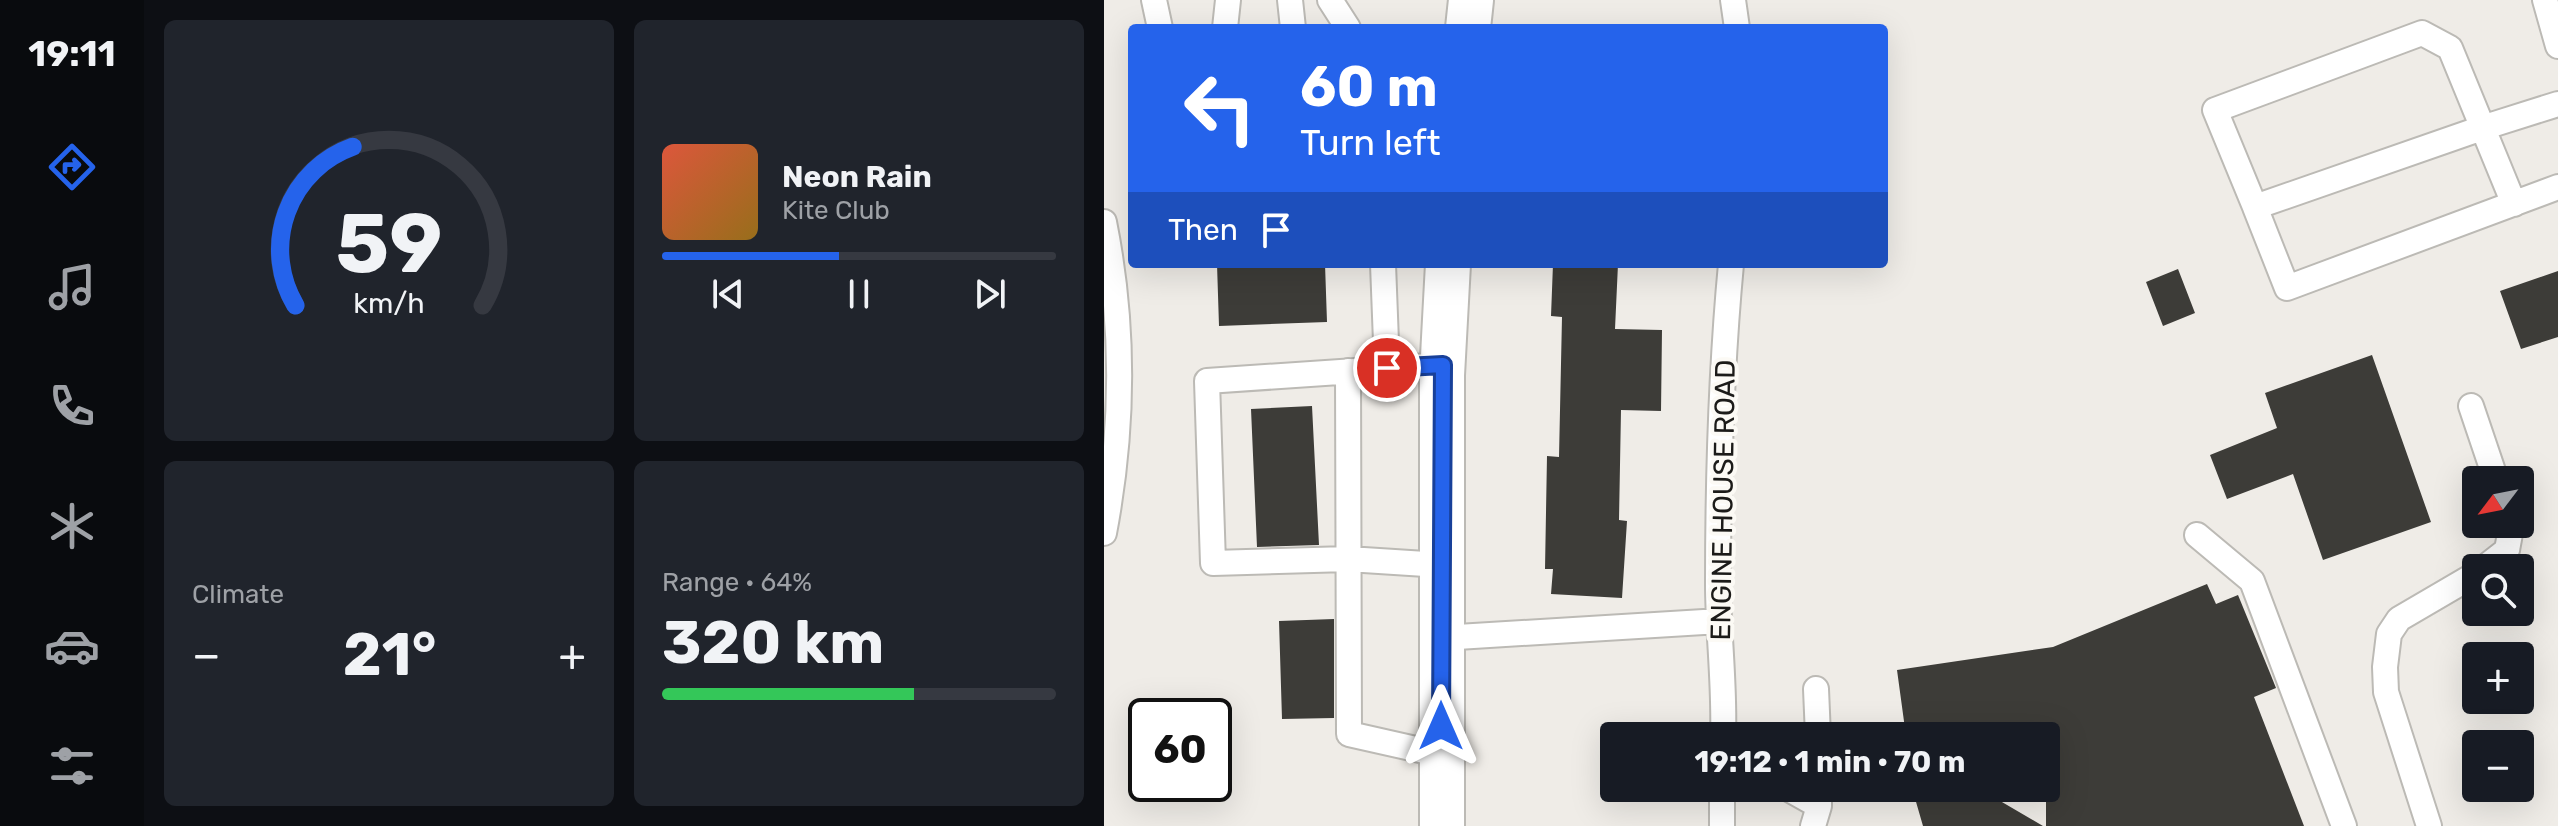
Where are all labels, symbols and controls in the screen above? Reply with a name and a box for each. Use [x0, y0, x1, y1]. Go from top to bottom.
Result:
text: 19:11 [28, 32, 116, 75]
text: 60 m [1300, 54, 1438, 120]
icon: left [1168, 56, 1272, 160]
text: Turn left [1300, 121, 1441, 164]
icon: directions [44, 139, 100, 195]
text: Neon Rain [782, 159, 932, 195]
text: 59 [335, 194, 443, 293]
text: Kite Club [782, 195, 890, 226]
icon: arrive [1254, 208, 1298, 252]
text: Then [1168, 212, 1238, 248]
icon: music [44, 259, 100, 315]
icon: previous [706, 272, 750, 316]
icon: pause [837, 272, 881, 316]
icon: next [968, 272, 1012, 316]
text: km/h [353, 286, 425, 320]
pin [1353, 334, 1421, 402]
icon: arrive [1365, 346, 1409, 390]
street label: ENGINE HOUSE ROAD [1704, 359, 1742, 641]
icon: phone [44, 378, 100, 434]
north arrow [2462, 466, 2534, 538]
map controls [2462, 466, 2534, 802]
icon: climate [44, 498, 100, 554]
button: search [2462, 554, 2534, 626]
text: Range · 64% [662, 567, 812, 598]
text: Climate [192, 579, 284, 610]
text: 320 km [662, 607, 884, 678]
icon: car [44, 618, 100, 674]
text: 21° [343, 619, 436, 690]
text: − [192, 629, 221, 681]
text: + [559, 629, 586, 681]
button: + [2462, 642, 2534, 714]
position arrow [1399, 684, 1483, 768]
speed limit sign: 60 [1128, 698, 1232, 802]
button: − [2462, 730, 2534, 802]
icon: filters [44, 738, 100, 794]
text: 19:12 · 1 min · 70 m [1695, 744, 1965, 780]

